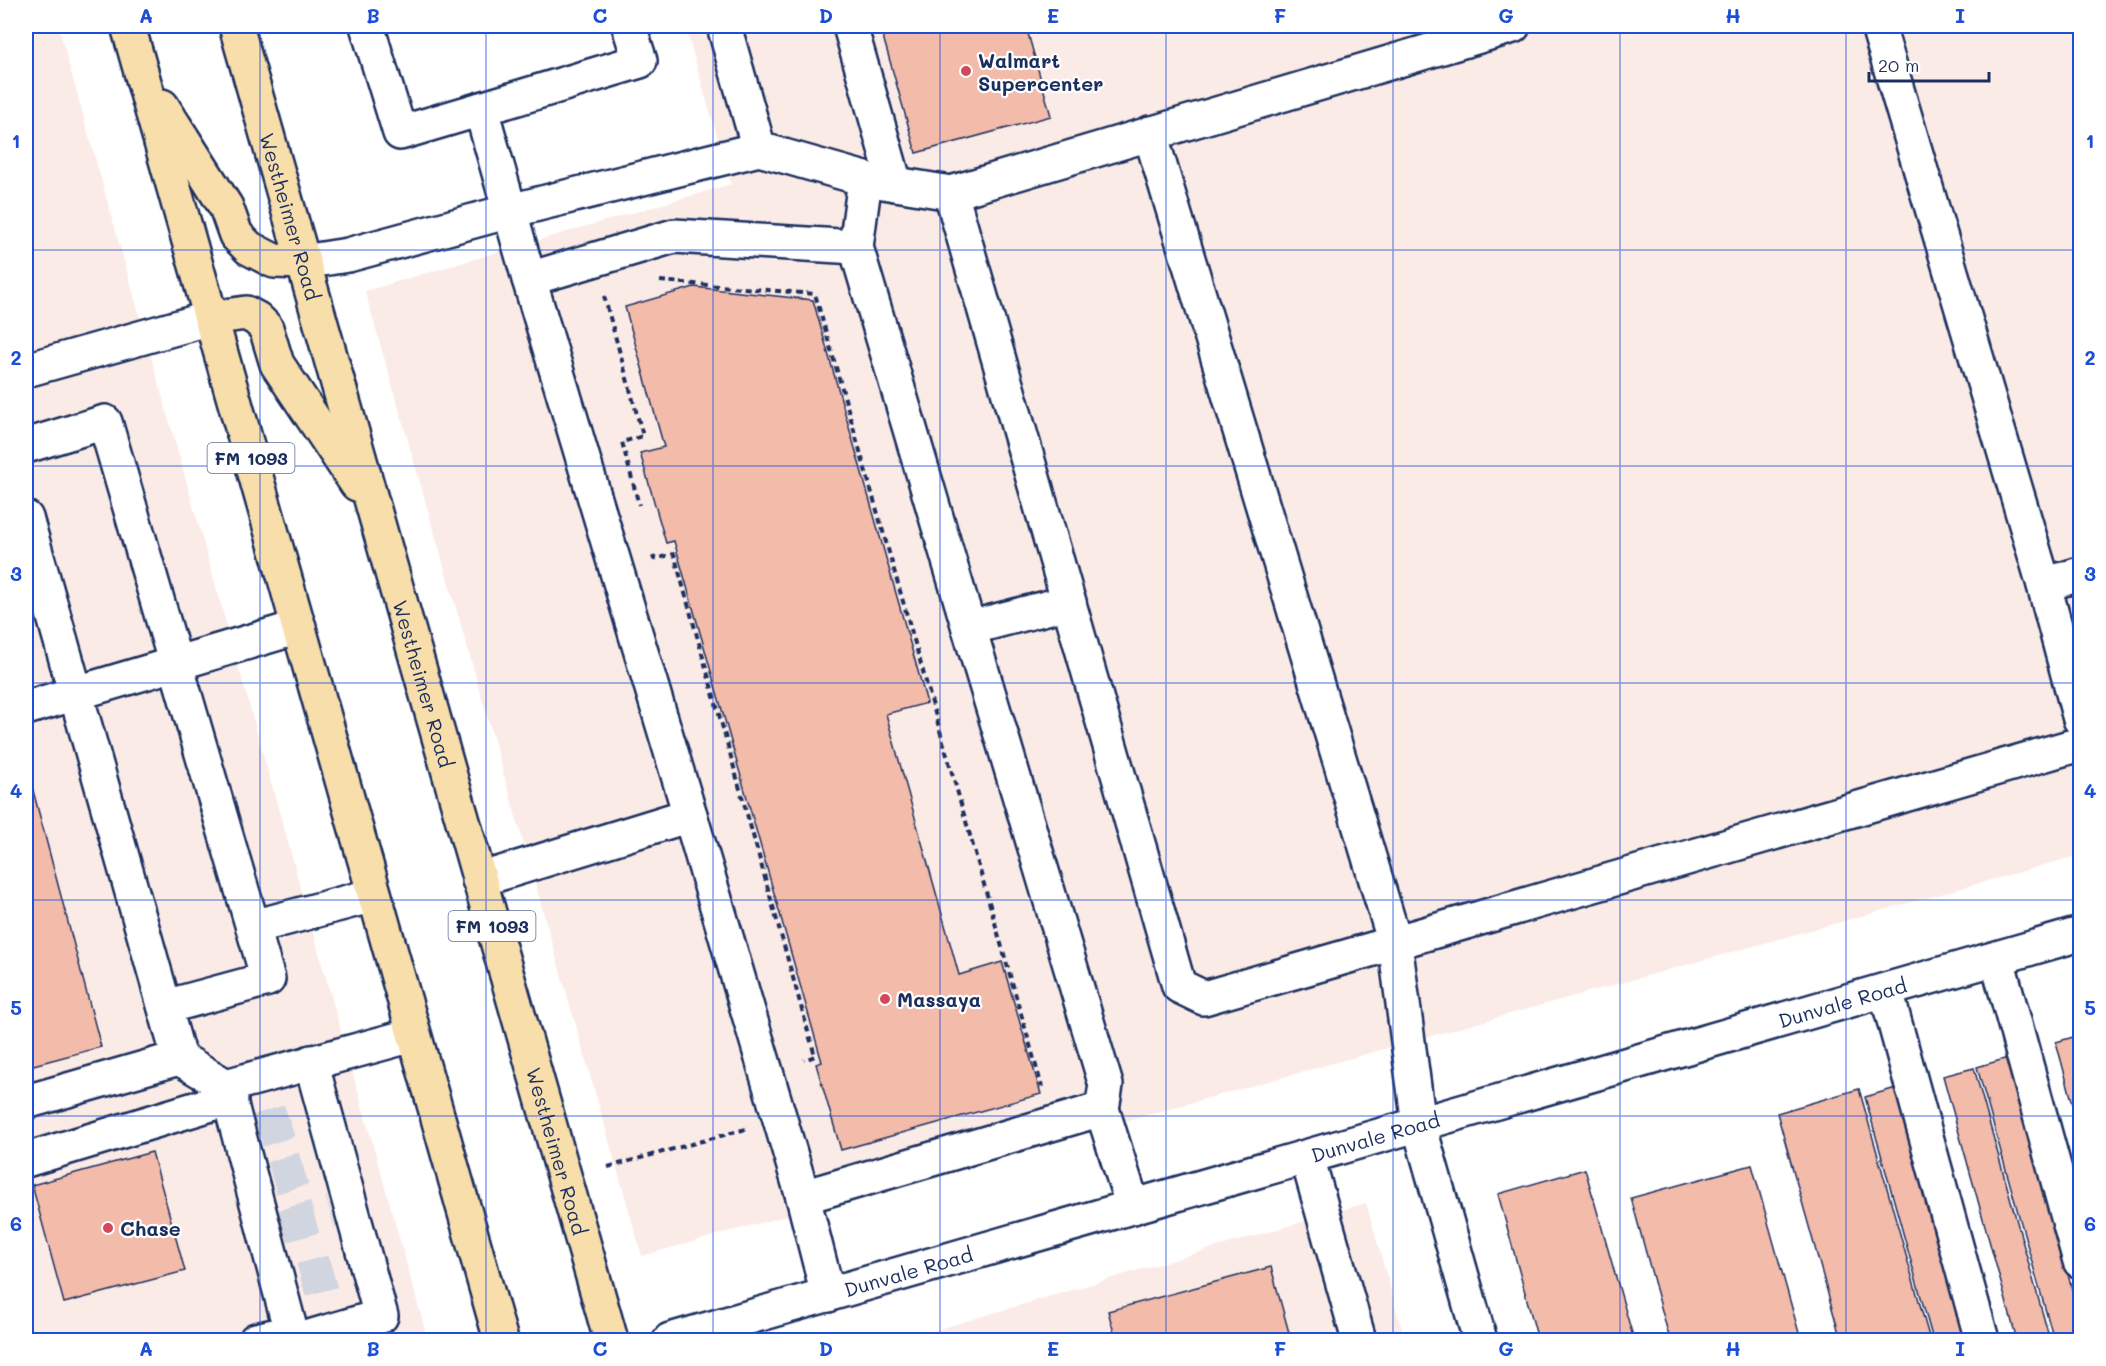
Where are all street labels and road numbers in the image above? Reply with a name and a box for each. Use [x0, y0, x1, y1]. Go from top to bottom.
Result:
street label: Westheimer Road [254, 130, 327, 303]
road number: FM 1093 [208, 443, 294, 473]
street label: Westheimer Road [387, 597, 460, 770]
road number: FM 1093 [448, 911, 536, 941]
street label: Dunvale Road [1775, 972, 1910, 1033]
street label: Westheimer Road [521, 1064, 593, 1238]
street label: Dunvale Road [1308, 1106, 1443, 1168]
street label: Dunvale Road [841, 1241, 976, 1302]

